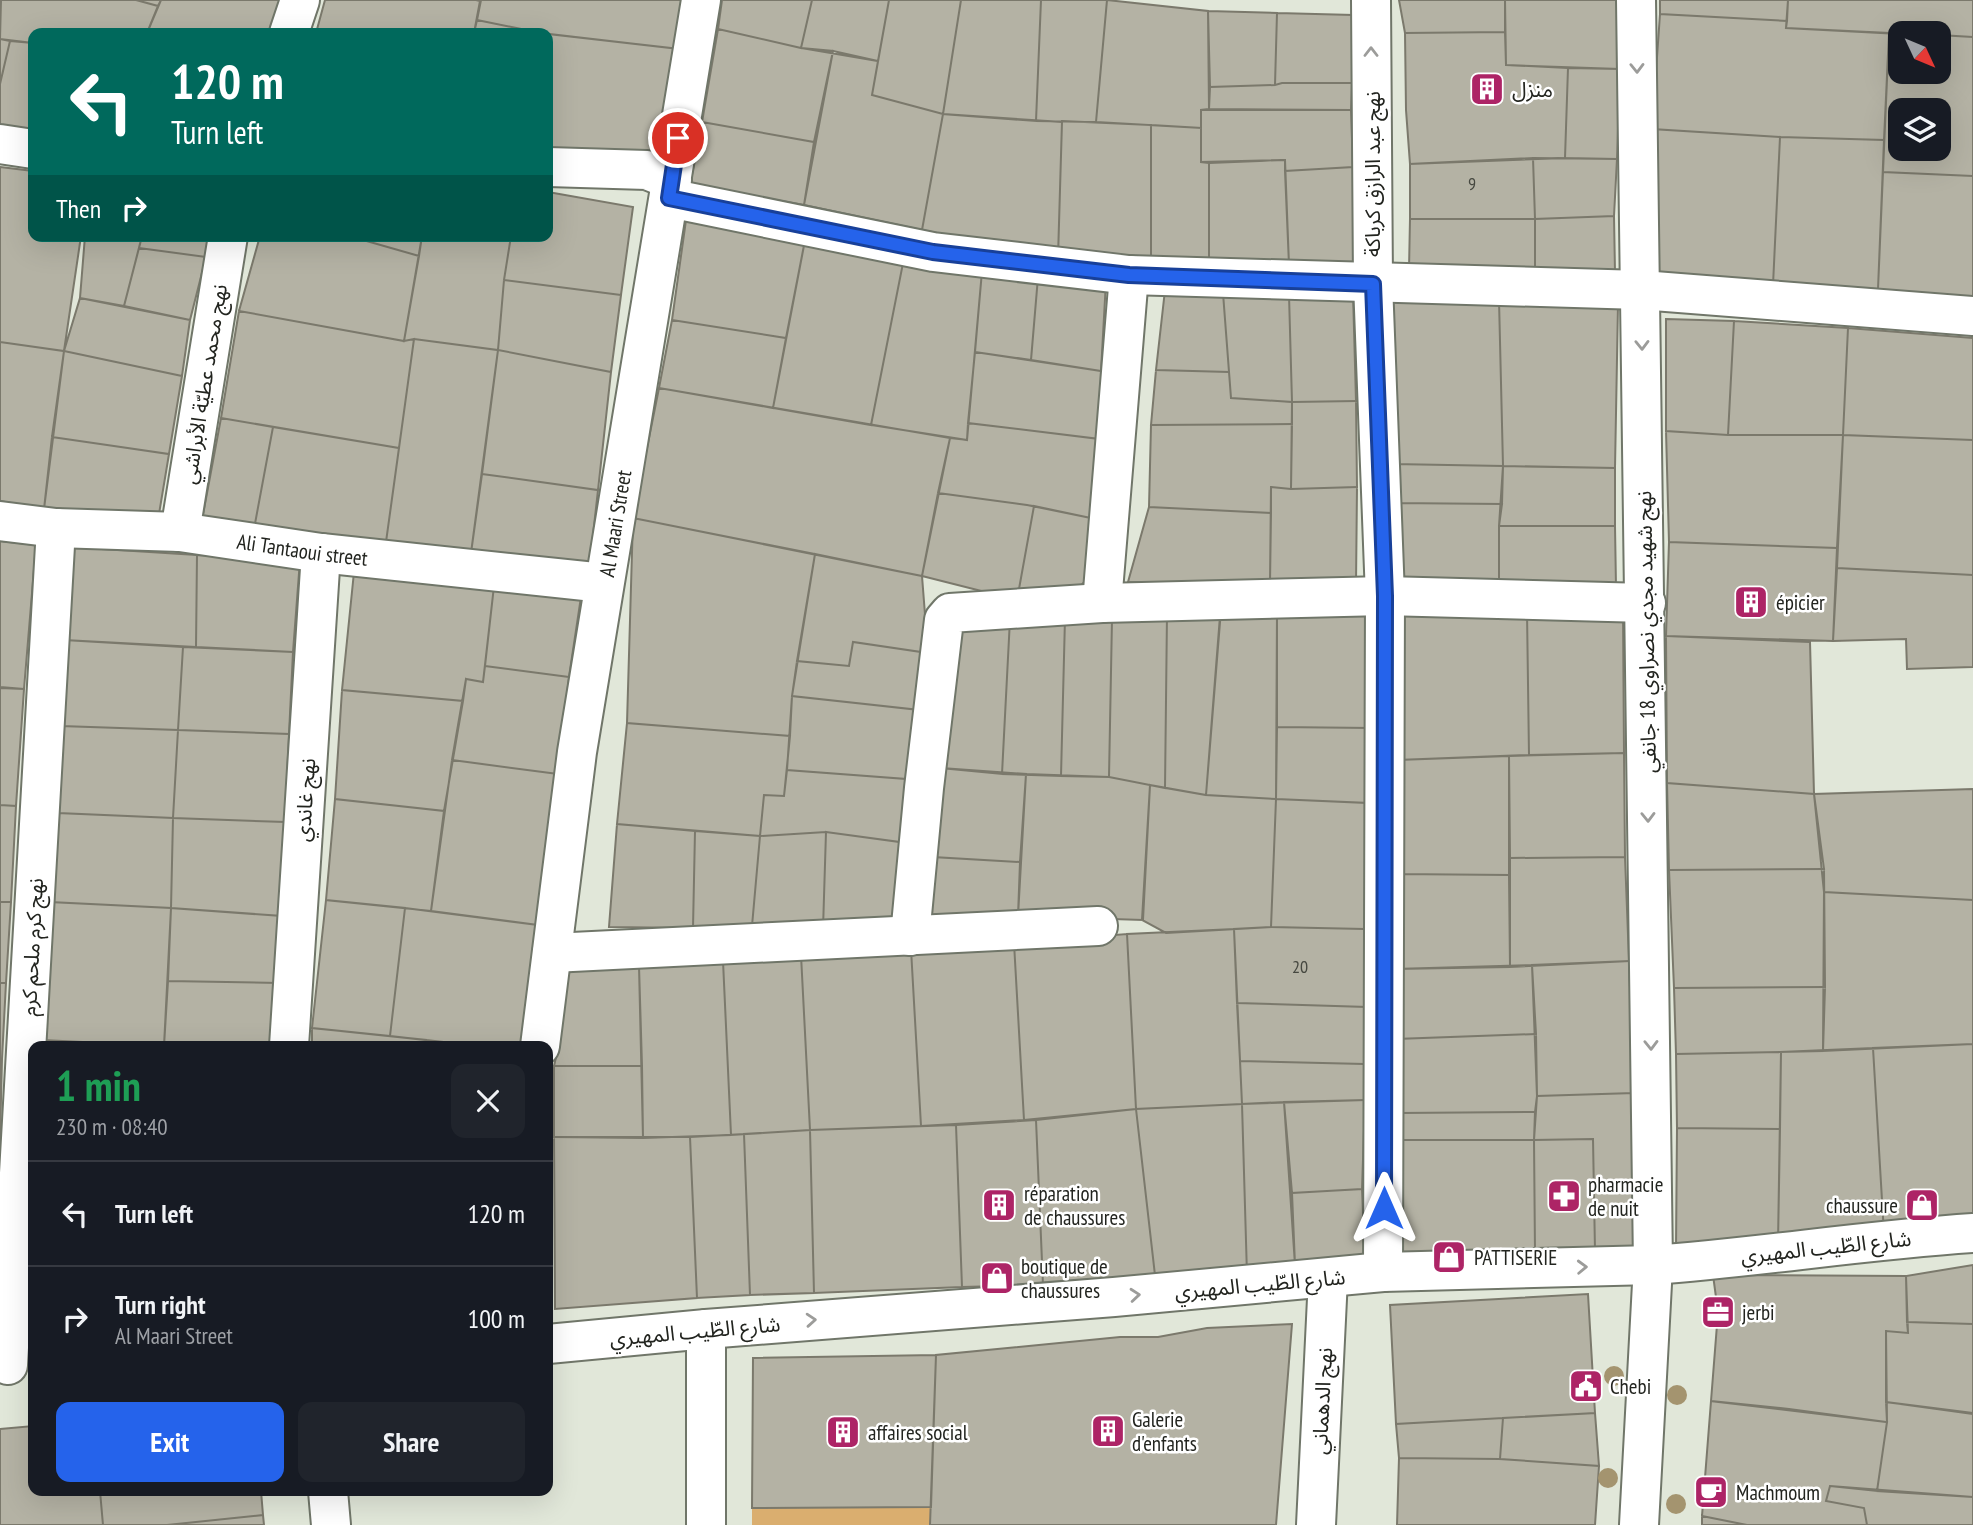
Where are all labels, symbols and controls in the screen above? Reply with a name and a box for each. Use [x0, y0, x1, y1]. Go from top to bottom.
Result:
north arrow [1888, 21, 1951, 84]
map controls [1888, 21, 1951, 161]
one-way arrow [1363, 47, 1379, 57]
text: 120 m [171, 49, 284, 113]
icon: left [56, 56, 147, 147]
one-way arrow [1630, 63, 1645, 74]
building icon: منزل [1468, 70, 1506, 108]
place label: منزل [1512, 76, 1553, 103]
street label: نهج عبد الرازق كرباكة [1359, 91, 1388, 257]
button: layers [1888, 98, 1951, 161]
pin [648, 108, 708, 168]
text: Turn left [171, 111, 263, 153]
icon: arrive [659, 119, 697, 157]
house number: 9 [1468, 172, 1476, 195]
icon: right [115, 189, 153, 227]
text: Then [56, 192, 101, 225]
street label: نهج محمد عطيّة الأبراشي [175, 282, 236, 486]
one-way arrow [1634, 339, 1649, 350]
street label: Al Maari Street [593, 468, 637, 579]
street label: نهج شهيد مجدي نصراوي 18 جانفي [1630, 491, 1665, 773]
street label: Ali Tantaoui street [235, 527, 369, 571]
building icon: épicier [1732, 583, 1770, 621]
place label: épicier [1776, 589, 1825, 616]
street label: نهج غاندي [289, 757, 324, 843]
one-way arrow [1640, 812, 1656, 823]
street label: نهج كرم ملحم كرم [15, 877, 52, 1017]
house number: 20 [1292, 955, 1308, 978]
one-way arrow [1643, 1040, 1659, 1050]
text: 1 min [56, 1058, 141, 1113]
button: close [451, 1064, 525, 1138]
text: 230 m · 08:40 [56, 1112, 168, 1141]
position arrow [1347, 1171, 1421, 1245]
place label: pharmacie de nuit [1588, 1171, 1663, 1222]
pharmacy icon: pharmacie de nuit [1545, 1177, 1583, 1215]
place label: réparation de chaussures [1024, 1180, 1125, 1231]
building icon: réparation de chaussures [980, 1186, 1018, 1224]
shop icon: chaussure [1903, 1186, 1941, 1224]
place label: chaussure [1826, 1192, 1898, 1219]
icon: left [56, 1195, 94, 1233]
text: Turn left [115, 1197, 193, 1230]
text: 120 m [467, 1197, 525, 1230]
street label: شارع الطّيب المهيري [1739, 1225, 1913, 1272]
shop icon: PATTISERIE [1430, 1238, 1468, 1276]
place label: PATTISERIE [1474, 1244, 1557, 1271]
place label: boutique de chaussures [1021, 1253, 1108, 1304]
shop icon: boutique de chaussures [978, 1259, 1016, 1297]
one-way arrow [1577, 1259, 1588, 1274]
street label: شارع الطّيب المهيري [1173, 1263, 1347, 1308]
text: Turn right [115, 1288, 206, 1321]
one-way arrow [1130, 1288, 1141, 1303]
office icon: jerbi [1699, 1293, 1737, 1331]
place label: jerbi [1742, 1299, 1775, 1326]
icon: right [56, 1300, 94, 1338]
text: 100 m [467, 1302, 525, 1335]
street label: شارع الطّيب المهيري [608, 1310, 782, 1355]
one-way arrow [806, 1313, 817, 1328]
text: Al Maari Street [115, 1321, 233, 1350]
street label: نهج الدهماني [1306, 1347, 1341, 1455]
public building icon: Chebi [1567, 1367, 1605, 1405]
place label: Chebi [1610, 1373, 1651, 1400]
button: Exit [56, 1402, 284, 1482]
button: Share [298, 1402, 525, 1482]
place label: Galerie d'enfants [1132, 1406, 1197, 1457]
building icon: Galerie d'enfants [1089, 1412, 1127, 1450]
building icon: affaires social [824, 1413, 862, 1451]
place label: affaires social [868, 1419, 968, 1446]
cafe icon: Machmoum [1692, 1473, 1730, 1511]
place label: Machmoum [1736, 1479, 1820, 1506]

